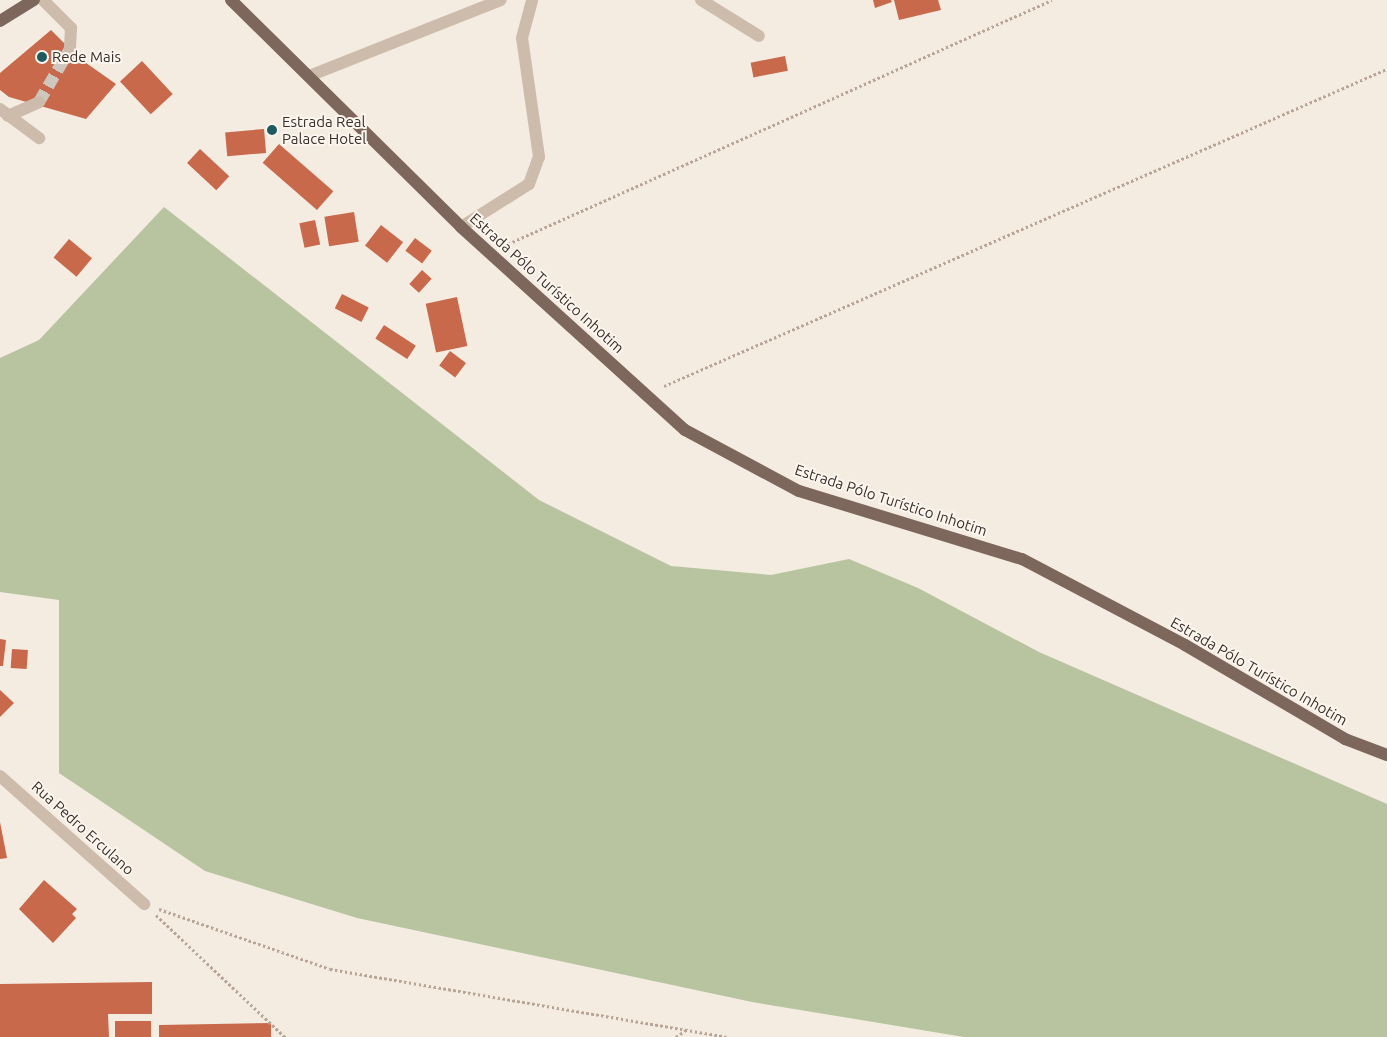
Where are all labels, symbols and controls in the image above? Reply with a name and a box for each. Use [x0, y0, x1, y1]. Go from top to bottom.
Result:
place label: Rede Mais [52, 48, 121, 66]
marker: Rede Mais [36, 51, 48, 63]
place label: Estrada Real Palace Hotel [282, 112, 366, 147]
marker: Estrada Real Palace Hotel [266, 124, 278, 136]
street label: Estrada Pólo Turístico Inhotim [466, 209, 628, 357]
street label: Estrada Pólo Turístico Inhotim [793, 460, 989, 540]
street label: Estrada Pólo Turístico Inhotim [1167, 613, 1351, 729]
street label: Rua Pedro Erculano [28, 777, 138, 879]

